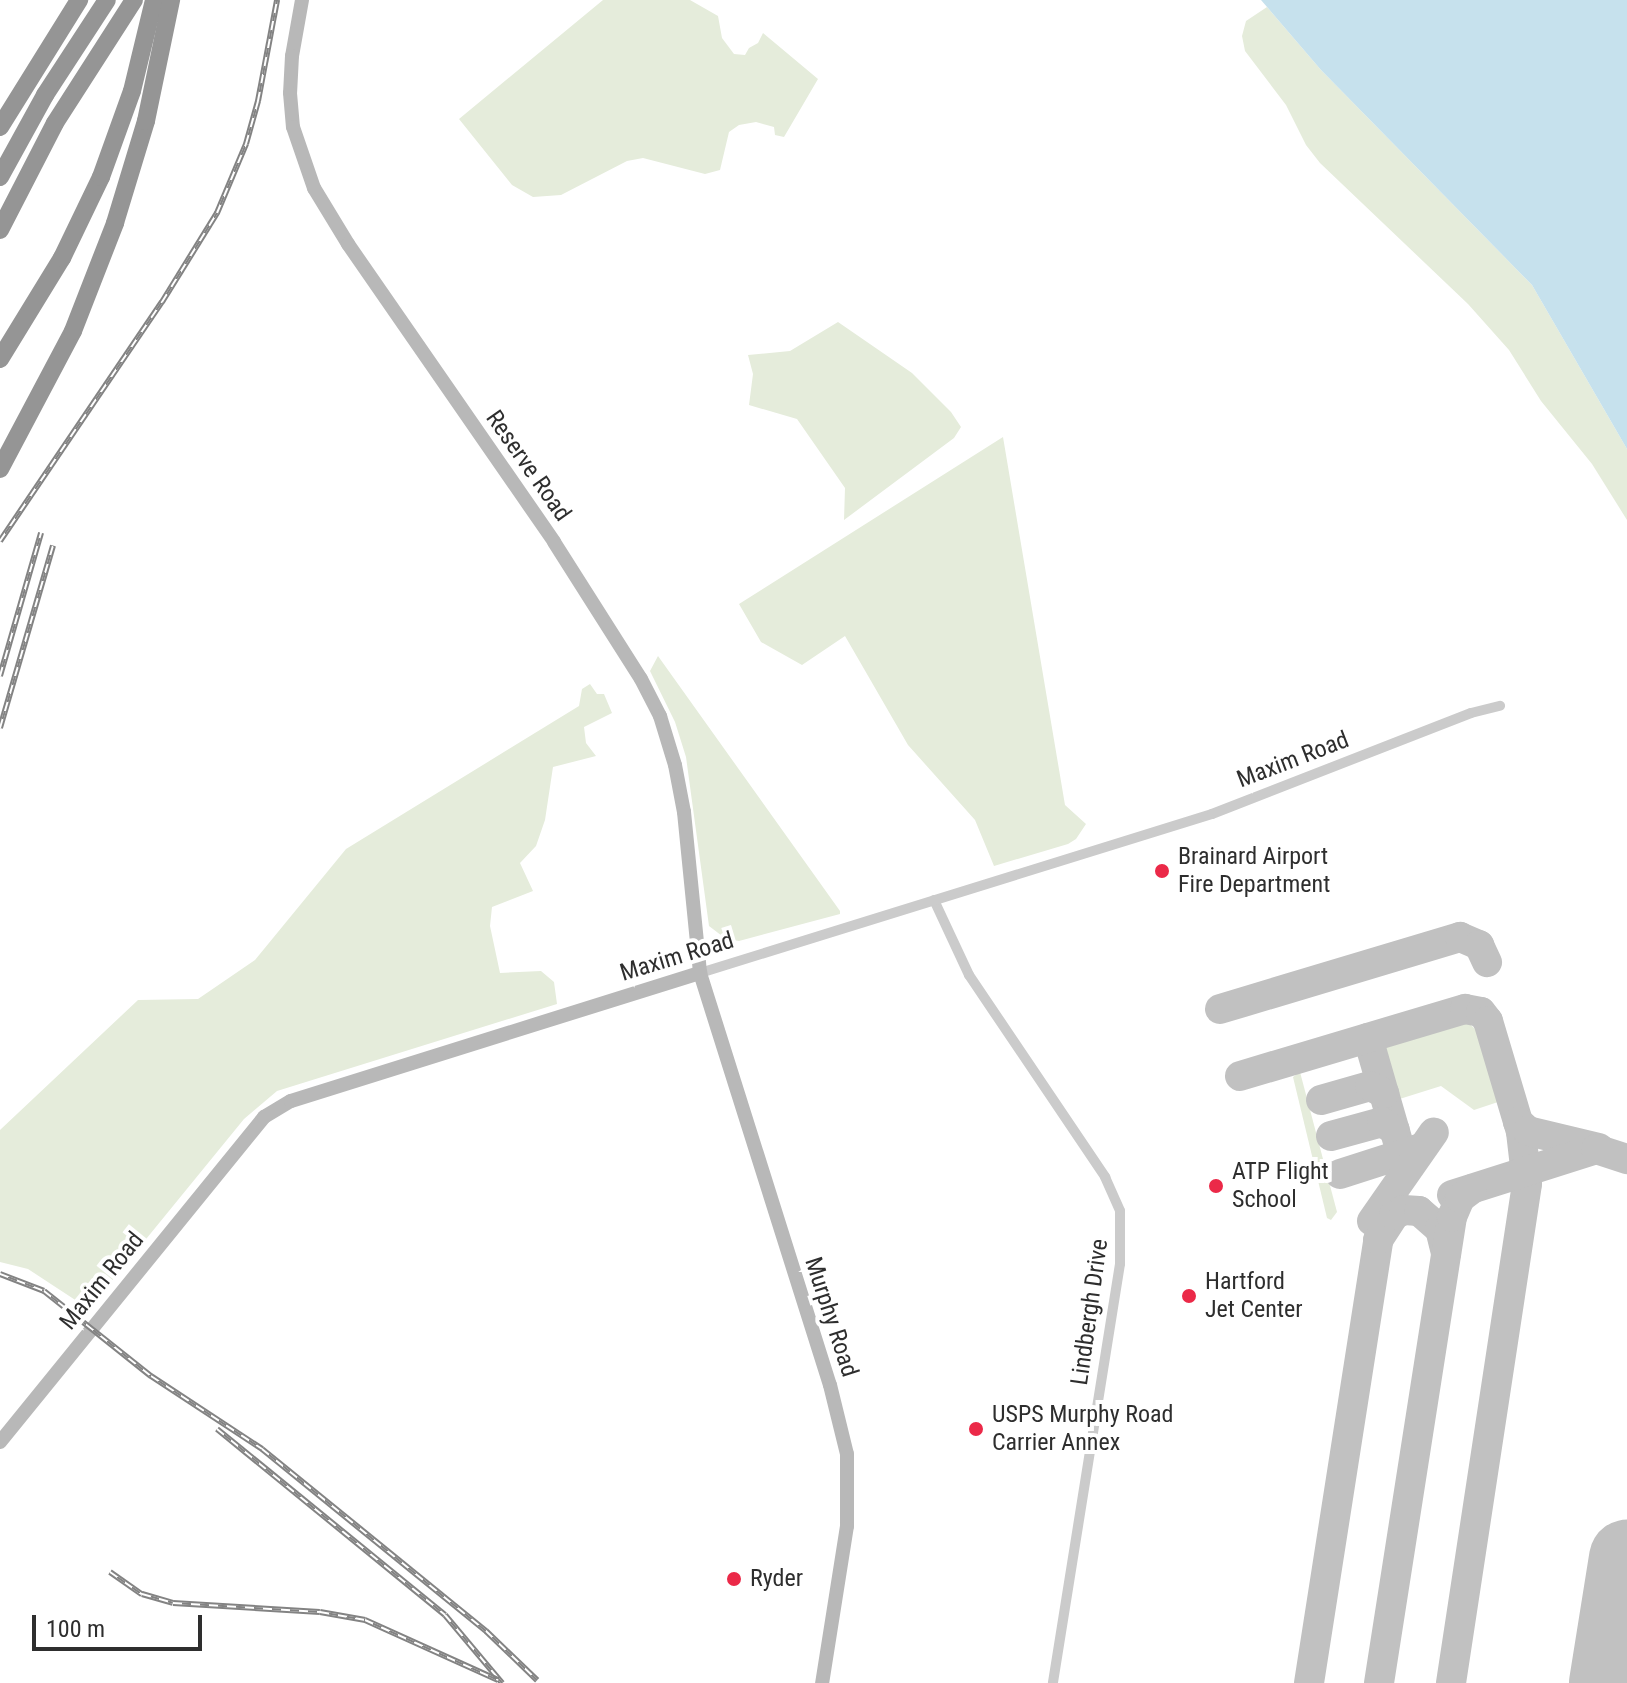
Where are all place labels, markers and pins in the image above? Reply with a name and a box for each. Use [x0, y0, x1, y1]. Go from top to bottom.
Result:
place label: Brainard Airport Fire Department [1178, 843, 1330, 899]
marker: Brainard Airport Fire Department [1153, 862, 1171, 880]
place label: ATP Flight School [1232, 1158, 1329, 1214]
marker: ATP Flight School [1207, 1177, 1225, 1195]
place label: Hartford Jet Center [1205, 1268, 1303, 1324]
marker: Hartford Jet Center [1180, 1287, 1198, 1305]
place label: USPS Murphy Road Carrier Annex [992, 1401, 1173, 1457]
marker: USPS Murphy Road Carrier Annex [967, 1420, 985, 1438]
place label: Ryder [750, 1565, 803, 1593]
marker: Ryder [725, 1570, 743, 1588]

